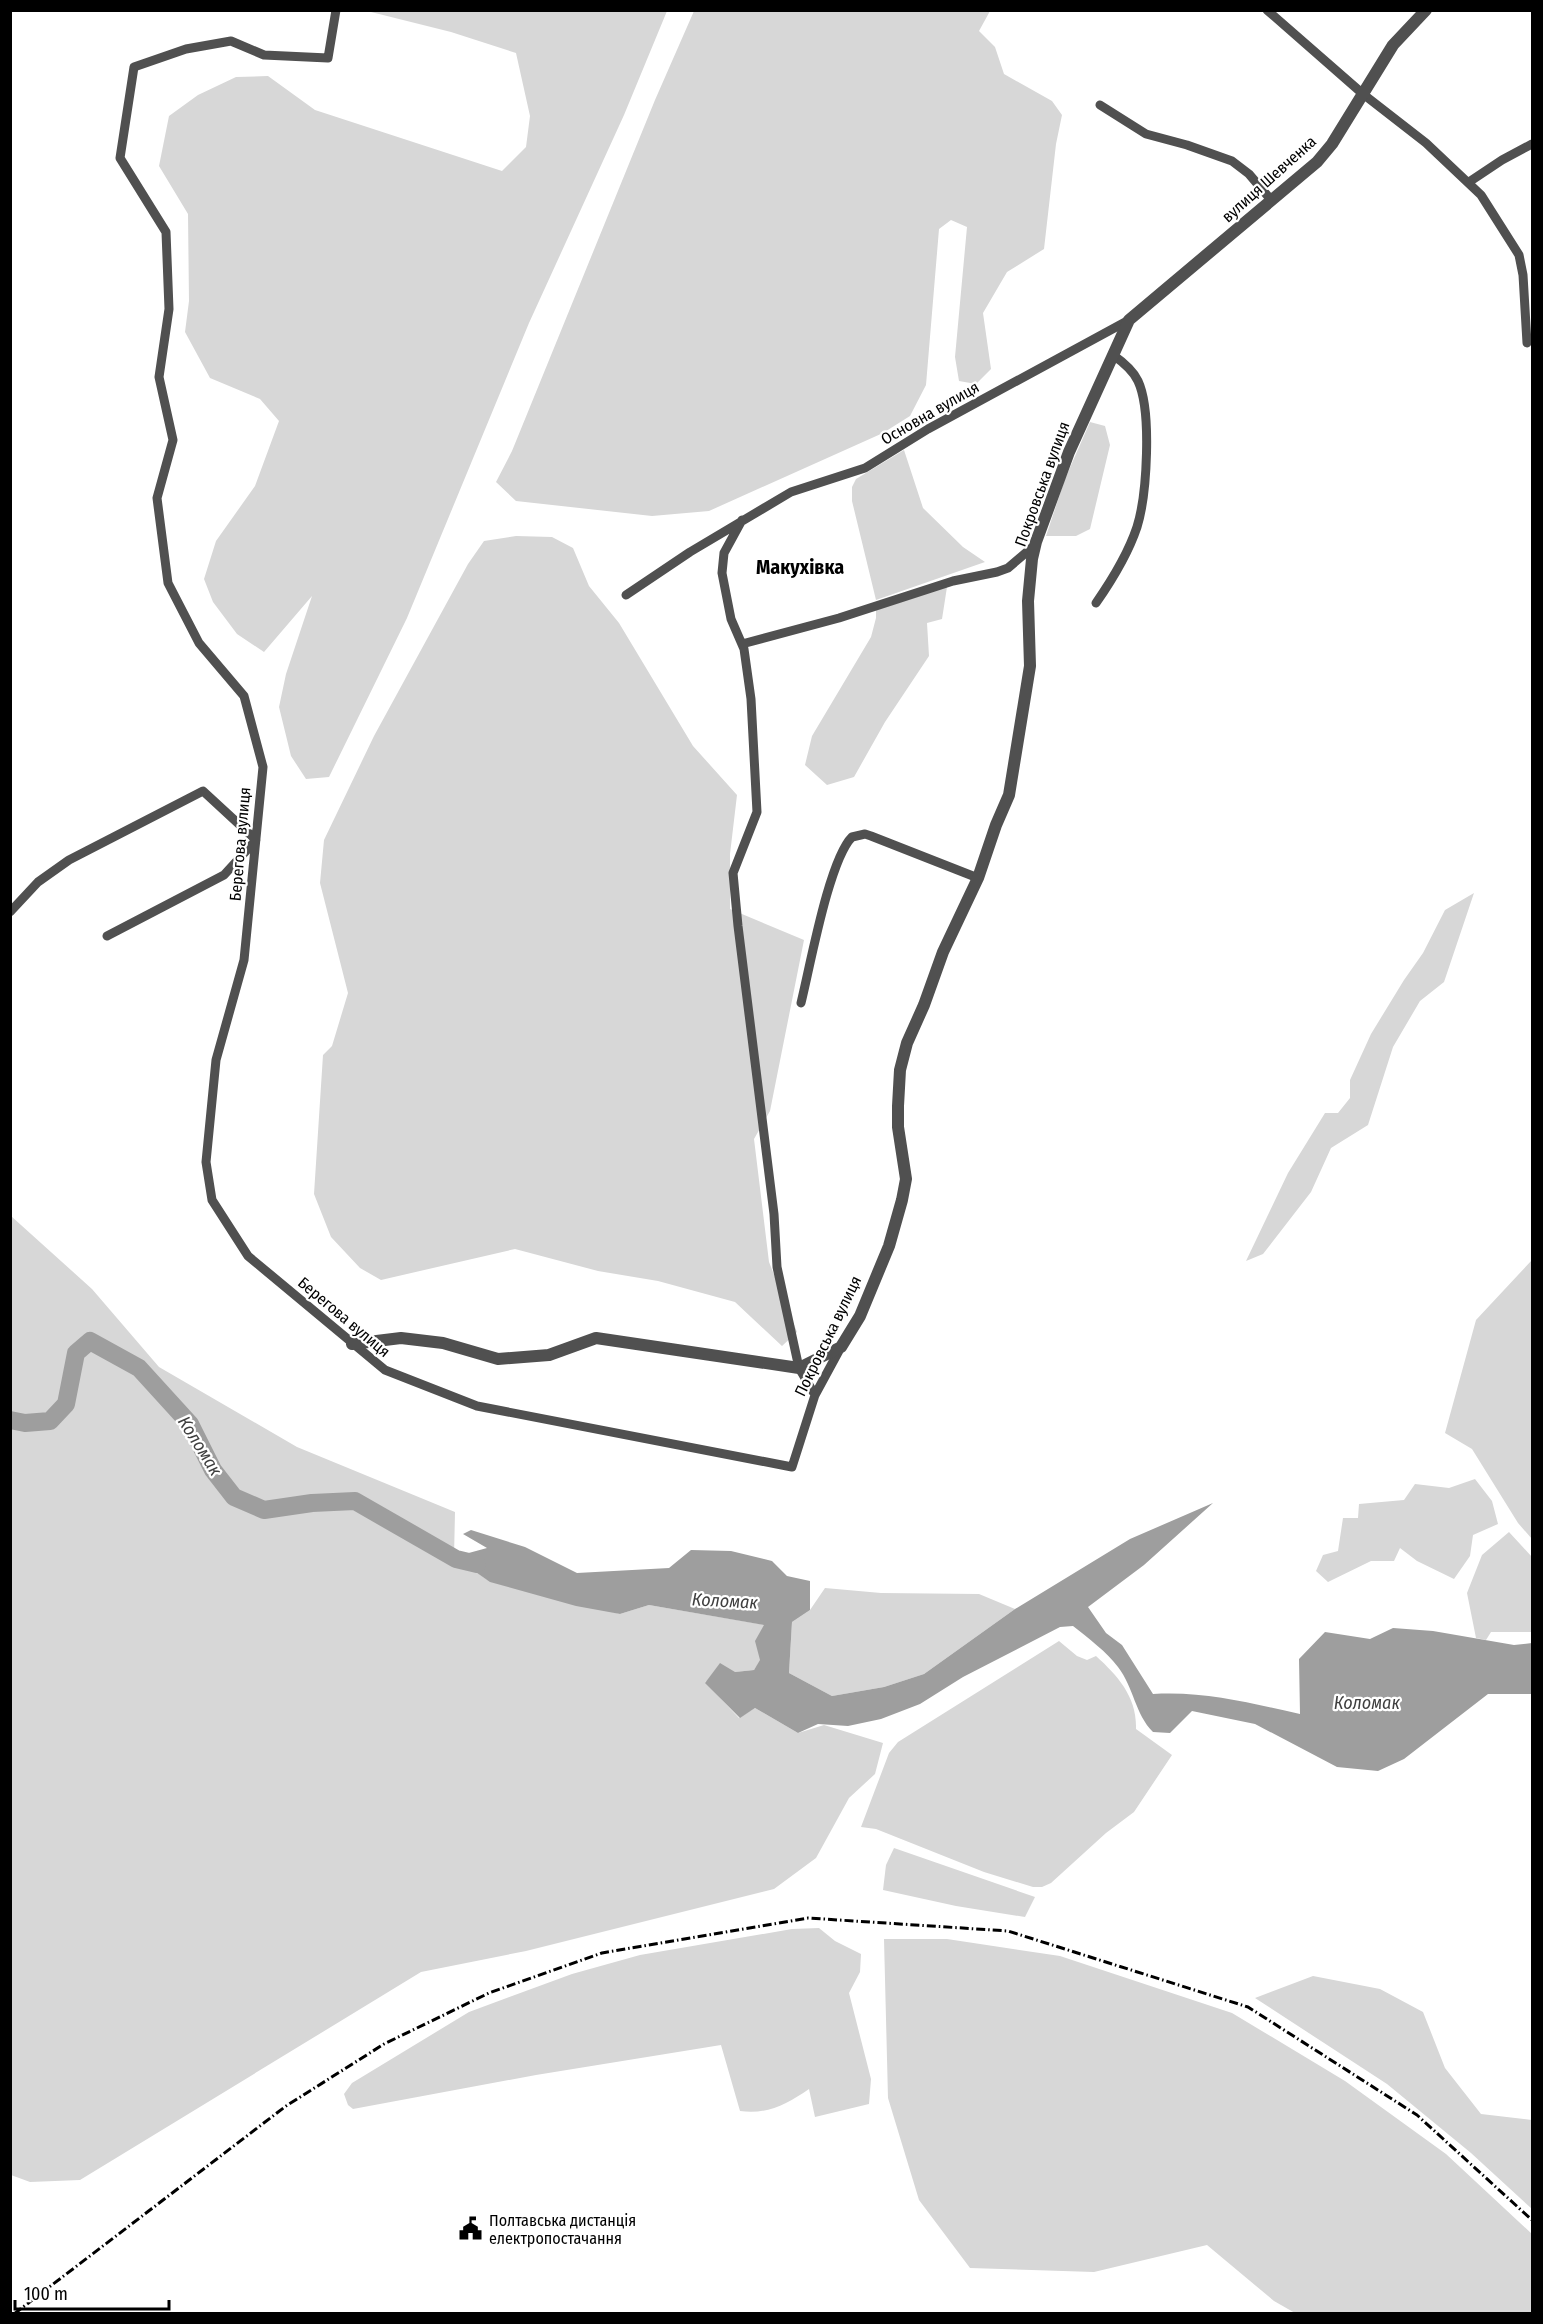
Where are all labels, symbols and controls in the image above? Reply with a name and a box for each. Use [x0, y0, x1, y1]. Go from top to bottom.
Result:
street label: вулиця Шевченка [1218, 132, 1320, 226]
street label: Основна вулиця [878, 377, 982, 449]
street label: Покровська вулиця [1011, 419, 1073, 549]
district label: Макухівка [756, 555, 844, 579]
street label: Берегова вулиця [226, 786, 254, 902]
street label: Берегова вулиця [294, 1273, 394, 1361]
street label: Покровська вулиця [791, 1273, 865, 1399]
water label: Коломак [173, 1412, 227, 1480]
water label: Коломак [691, 1588, 759, 1614]
water label: Коломак [1334, 1692, 1400, 1714]
place label: Полтавська дистанція електропостачання [489, 2211, 636, 2248]
public building icon: Полтавська дистанція електропостачання [458, 2216, 484, 2242]
scale bar [15, 2273, 170, 2311]
text: 100 m [24, 2283, 68, 2305]

